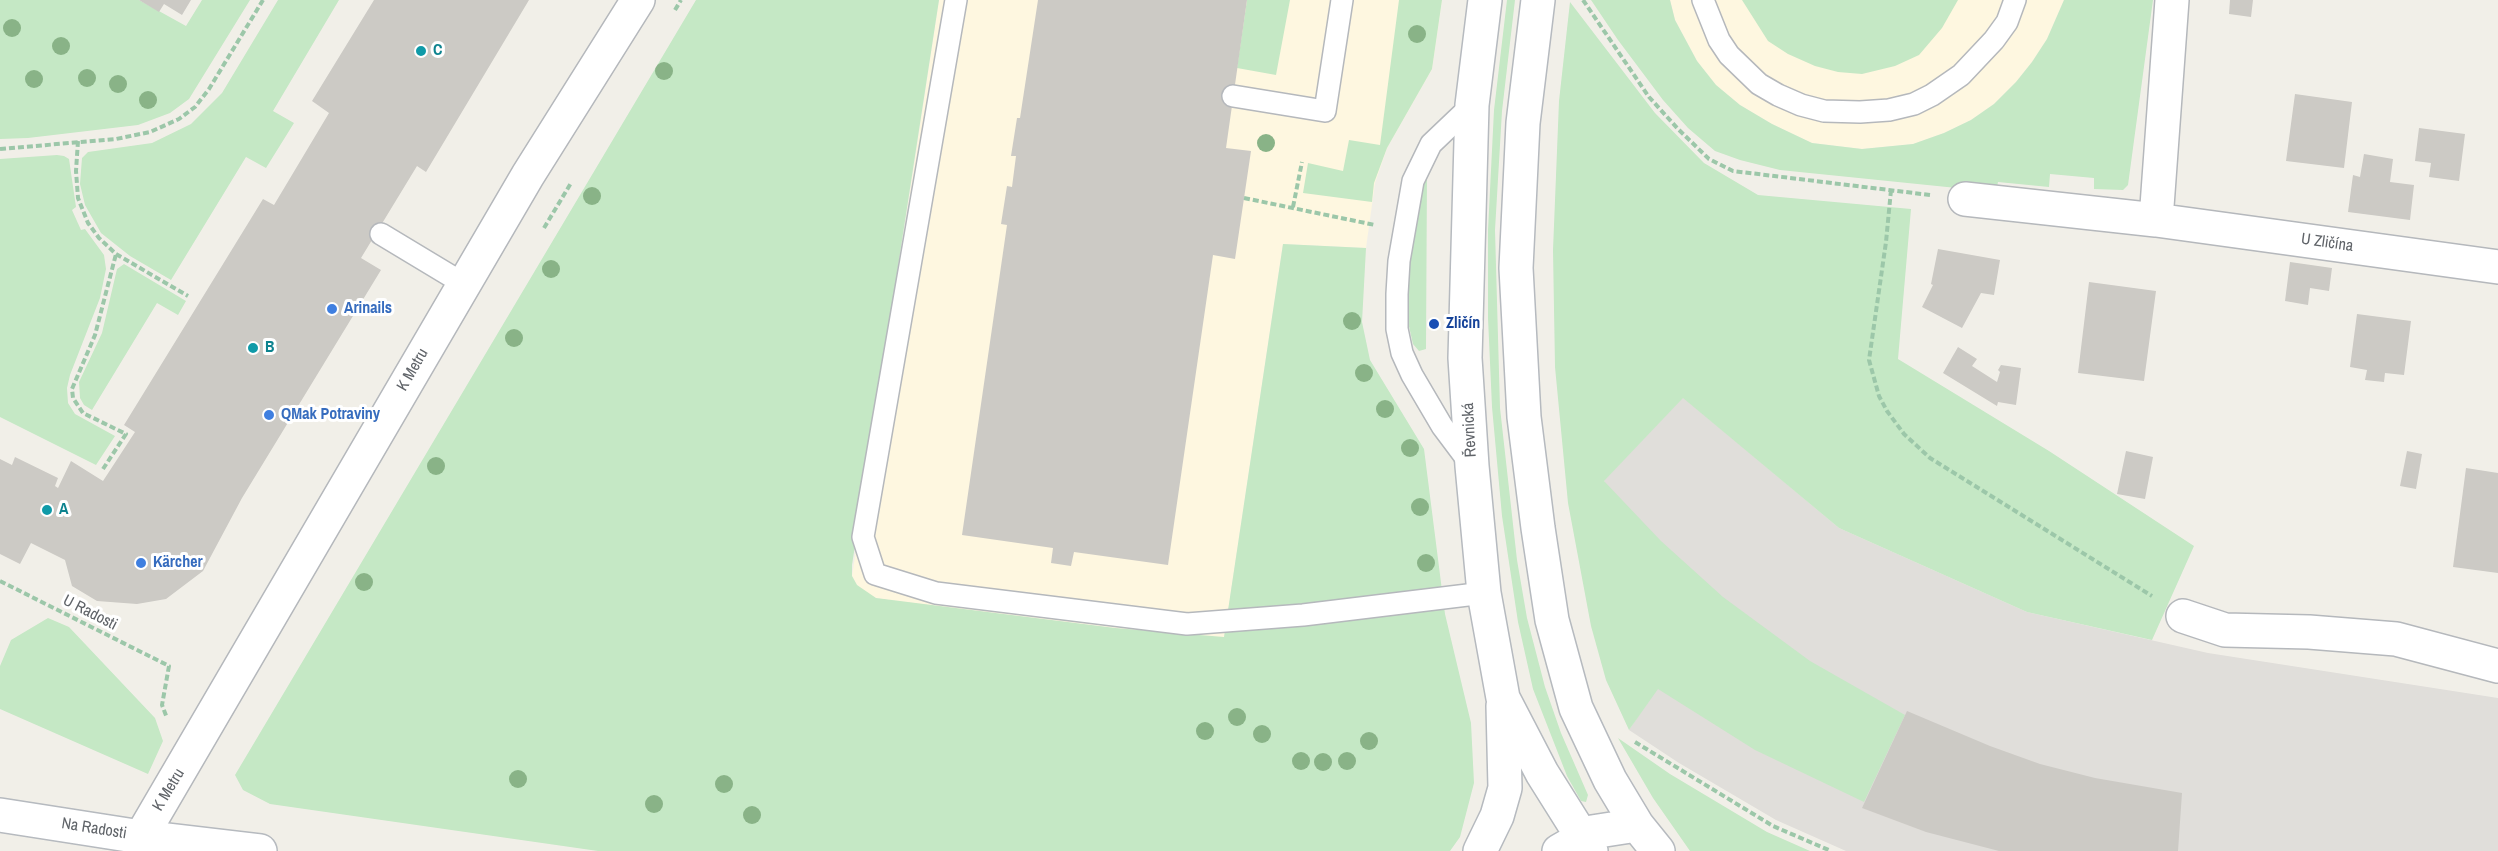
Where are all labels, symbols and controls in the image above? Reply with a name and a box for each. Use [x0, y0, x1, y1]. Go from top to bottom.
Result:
place label: C [433, 41, 442, 61]
marker: C [414, 44, 428, 58]
street label: U Zličína [2300, 230, 2354, 256]
place label: Arinails [344, 299, 392, 319]
marker: Arinails [325, 302, 339, 316]
place label: Zličín [1446, 314, 1480, 334]
marker: Zličín [1427, 317, 1441, 331]
place label: B [265, 338, 274, 358]
marker: B [246, 341, 260, 355]
street label: K Metru [393, 345, 433, 395]
street label: Řevnická [1459, 402, 1481, 458]
place label: QMak Potraviny [281, 405, 380, 425]
marker: QMak Potraviny [262, 408, 276, 422]
place label: A [59, 500, 68, 520]
marker: A [40, 503, 54, 517]
place label: Kärcher [153, 553, 203, 573]
marker: Kärcher [134, 556, 148, 570]
street label: U Radosti [60, 591, 120, 635]
street label: K Metru [149, 765, 189, 815]
street label: Na Radosti [60, 814, 128, 844]

